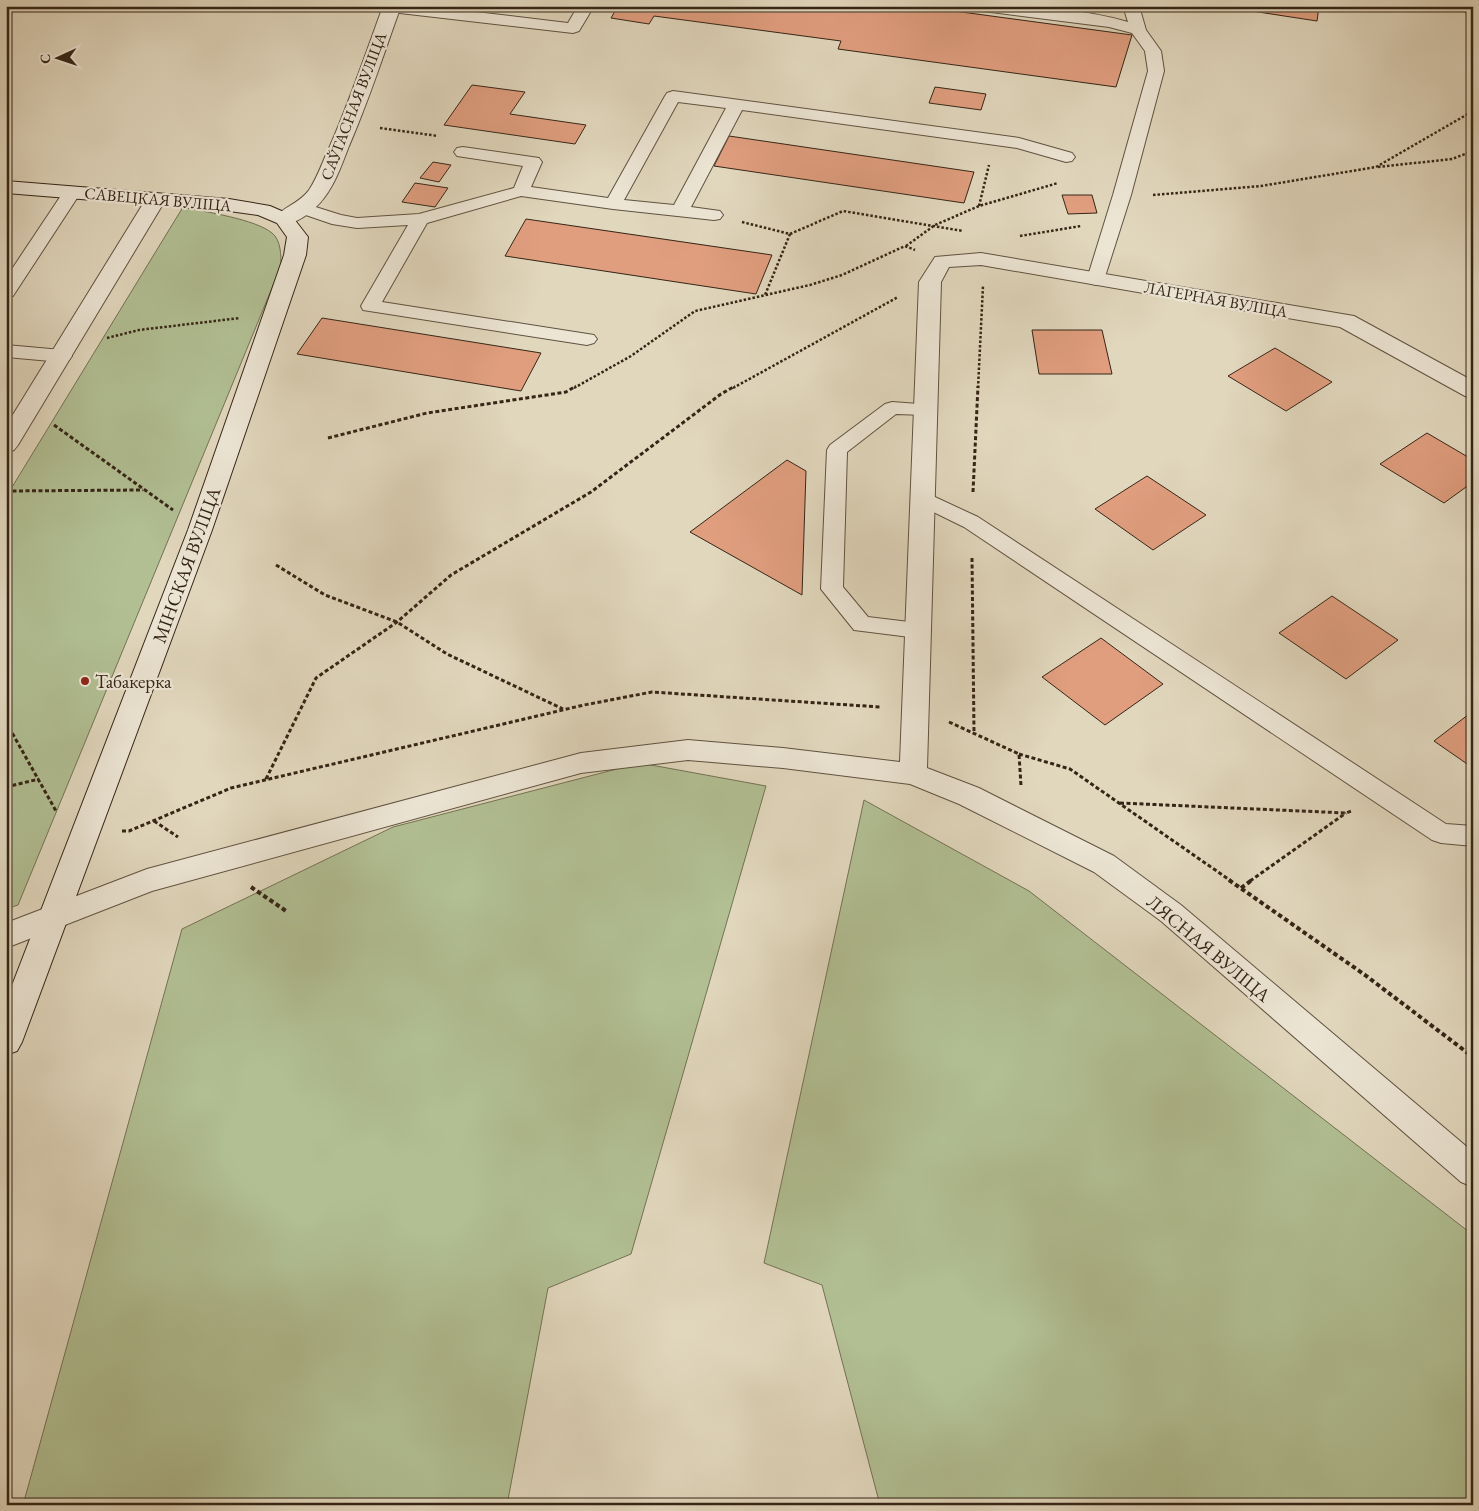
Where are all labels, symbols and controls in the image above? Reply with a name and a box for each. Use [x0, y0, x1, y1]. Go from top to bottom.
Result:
street label: САЎГАСНАЯ ВУЛІЦА [316, 28, 392, 183]
north arrow [32, 32, 82, 82]
text: С [36, 53, 54, 64]
street label: САВЕЦКАЯ ВУЛІЦА [84, 183, 233, 216]
street label: ЛАГЕРНАЯ ВУЛІЦА [1143, 277, 1290, 323]
street label: МІНСКАЯ ВУЛІЦА [147, 483, 227, 647]
place label: Табакерка [95, 669, 172, 694]
marker: Табакерка [79, 675, 91, 687]
street label: ЛЯСНАЯ ВУЛІЦА [1142, 889, 1276, 1008]

